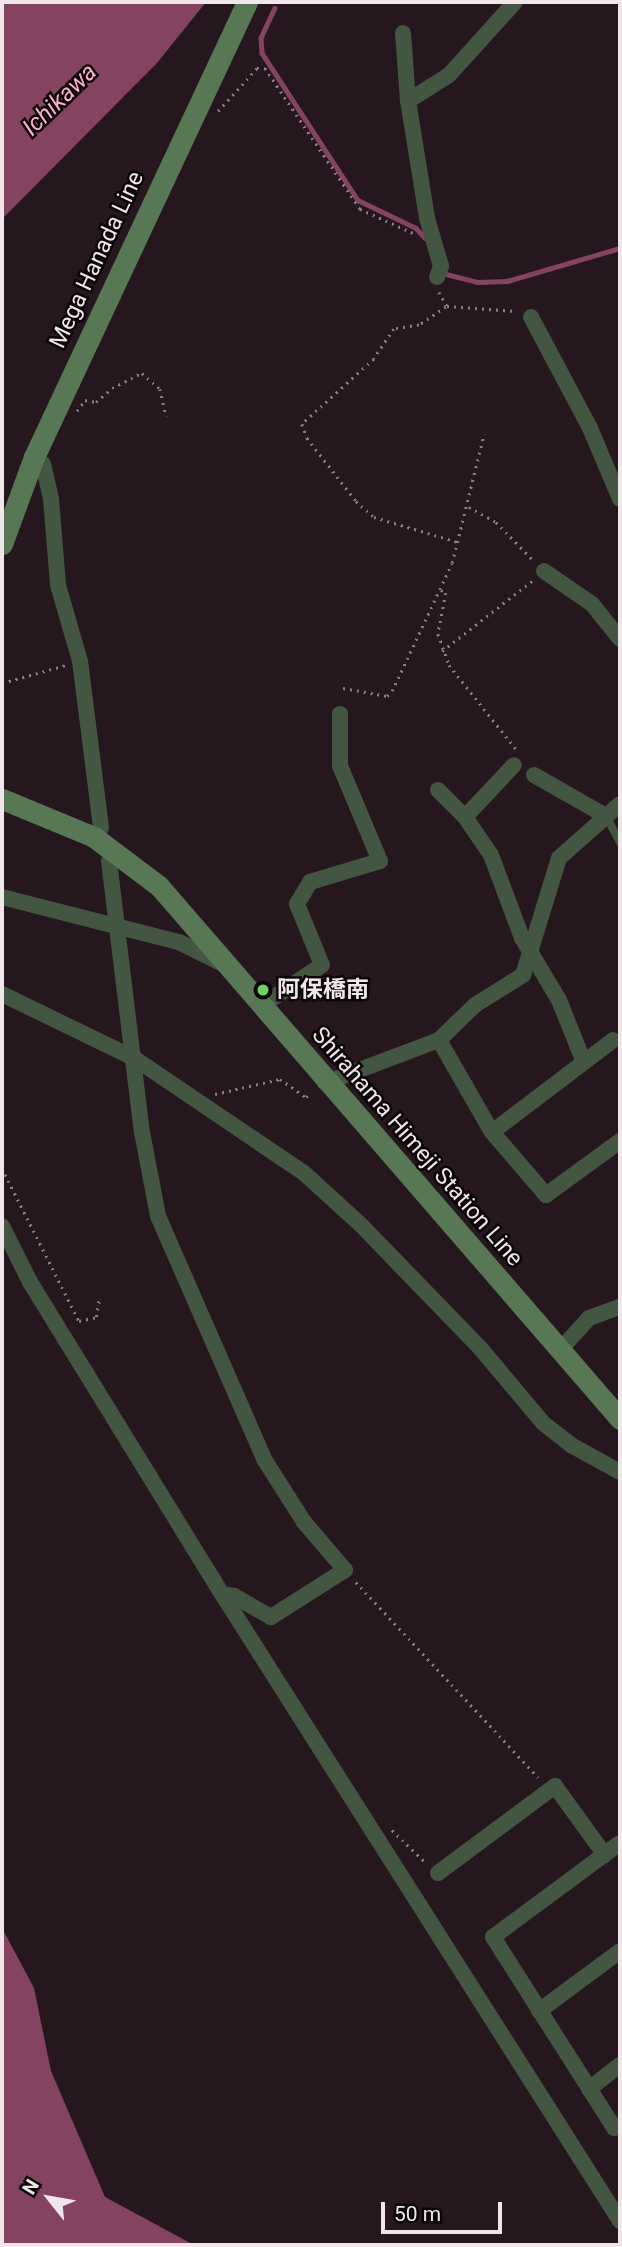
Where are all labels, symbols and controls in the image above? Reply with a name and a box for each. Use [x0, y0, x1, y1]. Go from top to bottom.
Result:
water label: Ichikawa [17, 58, 103, 142]
street label: Mega Hanada Line [44, 167, 150, 353]
place label: 阿保橋南 [277, 976, 369, 1004]
marker: 阿保橋南 [255, 982, 271, 998]
street label: Shirahama Himeji Station Line [306, 1022, 528, 1272]
north arrow [14, 2163, 84, 2233]
text: N [17, 2175, 44, 2199]
scale bar [384, 2188, 505, 2232]
text: 50 m [394, 2202, 441, 2226]

